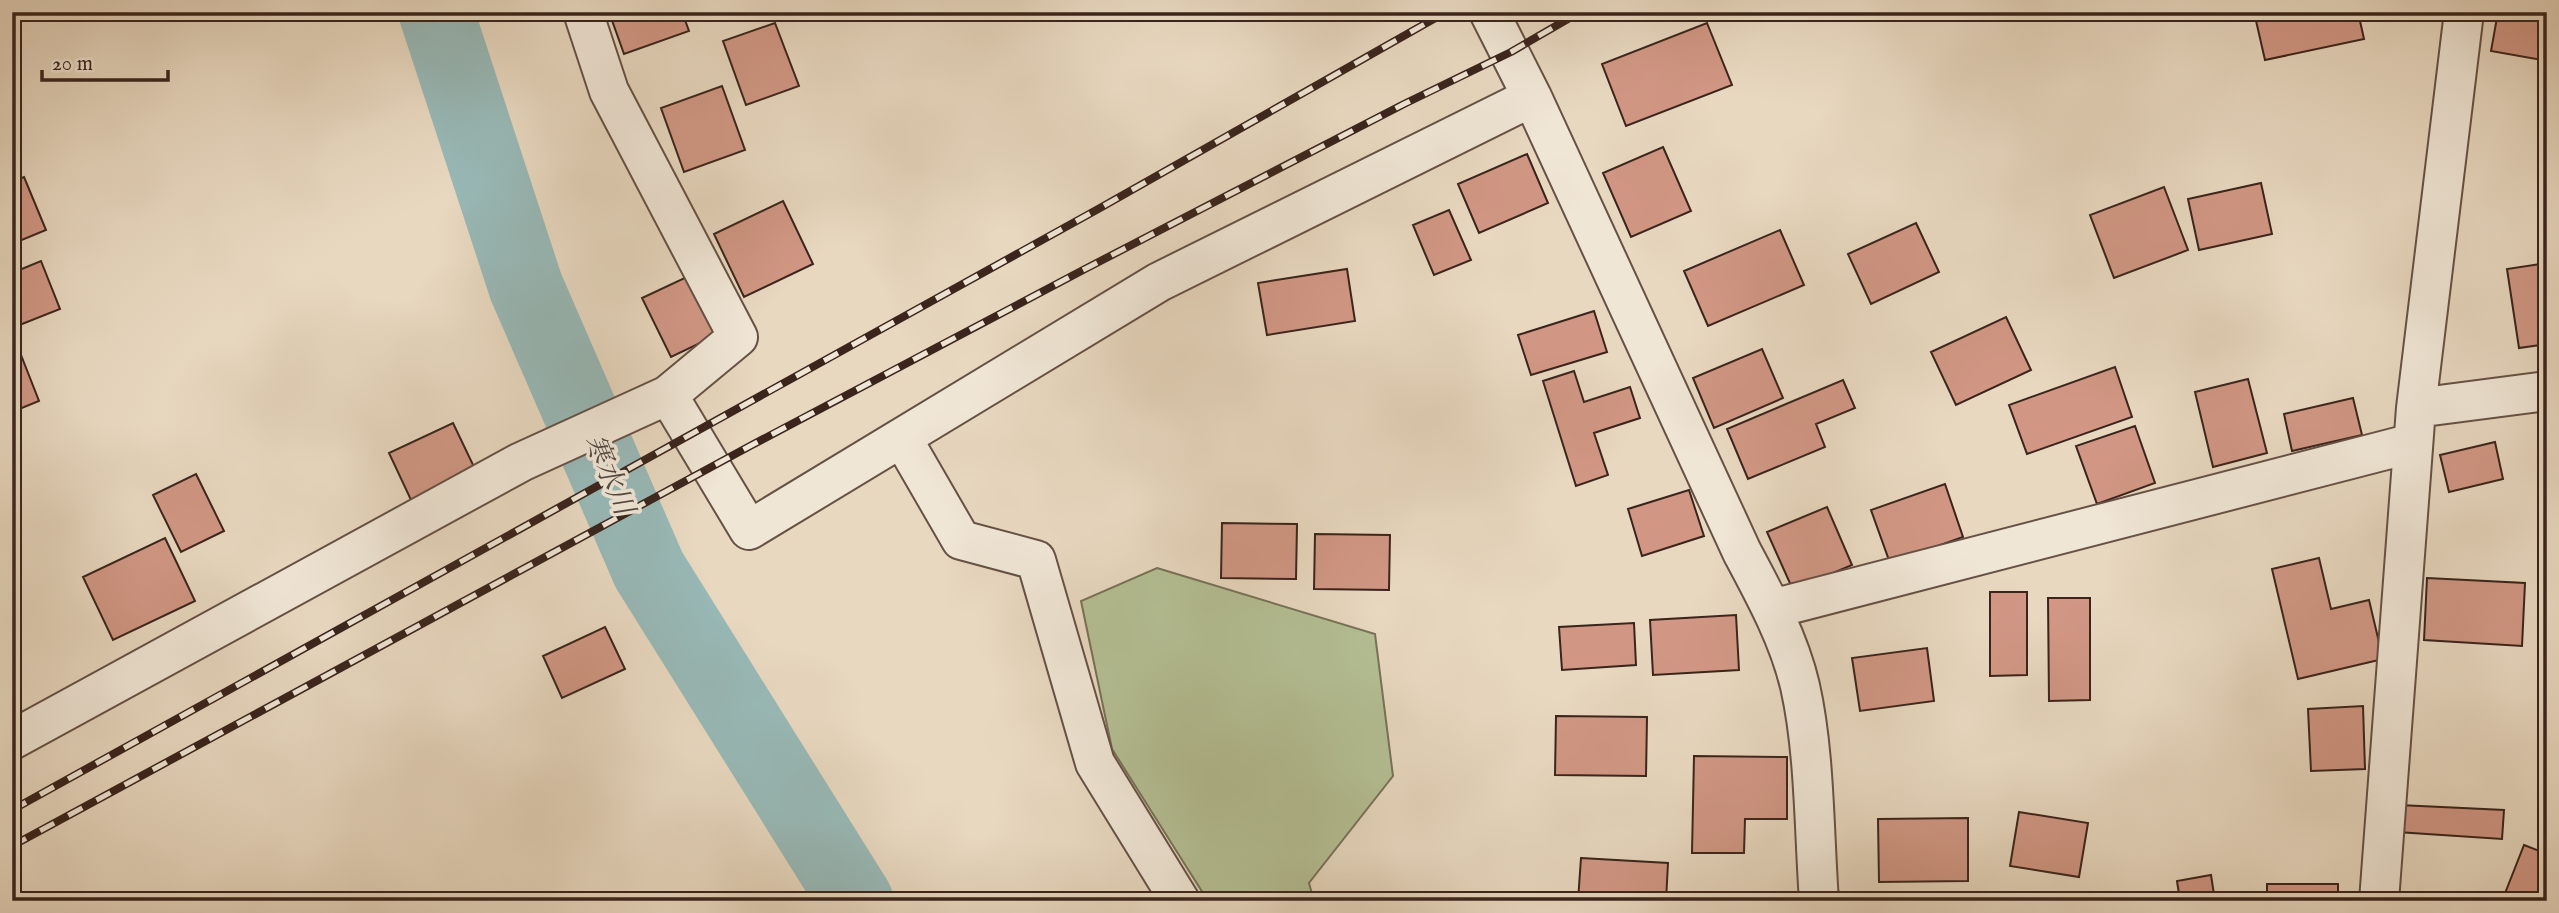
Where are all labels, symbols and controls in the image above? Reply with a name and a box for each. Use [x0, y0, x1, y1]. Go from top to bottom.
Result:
scale bar [42, 38, 168, 82]
text: 20 m [52, 51, 93, 78]
water label: 寒水川 [575, 429, 642, 523]

